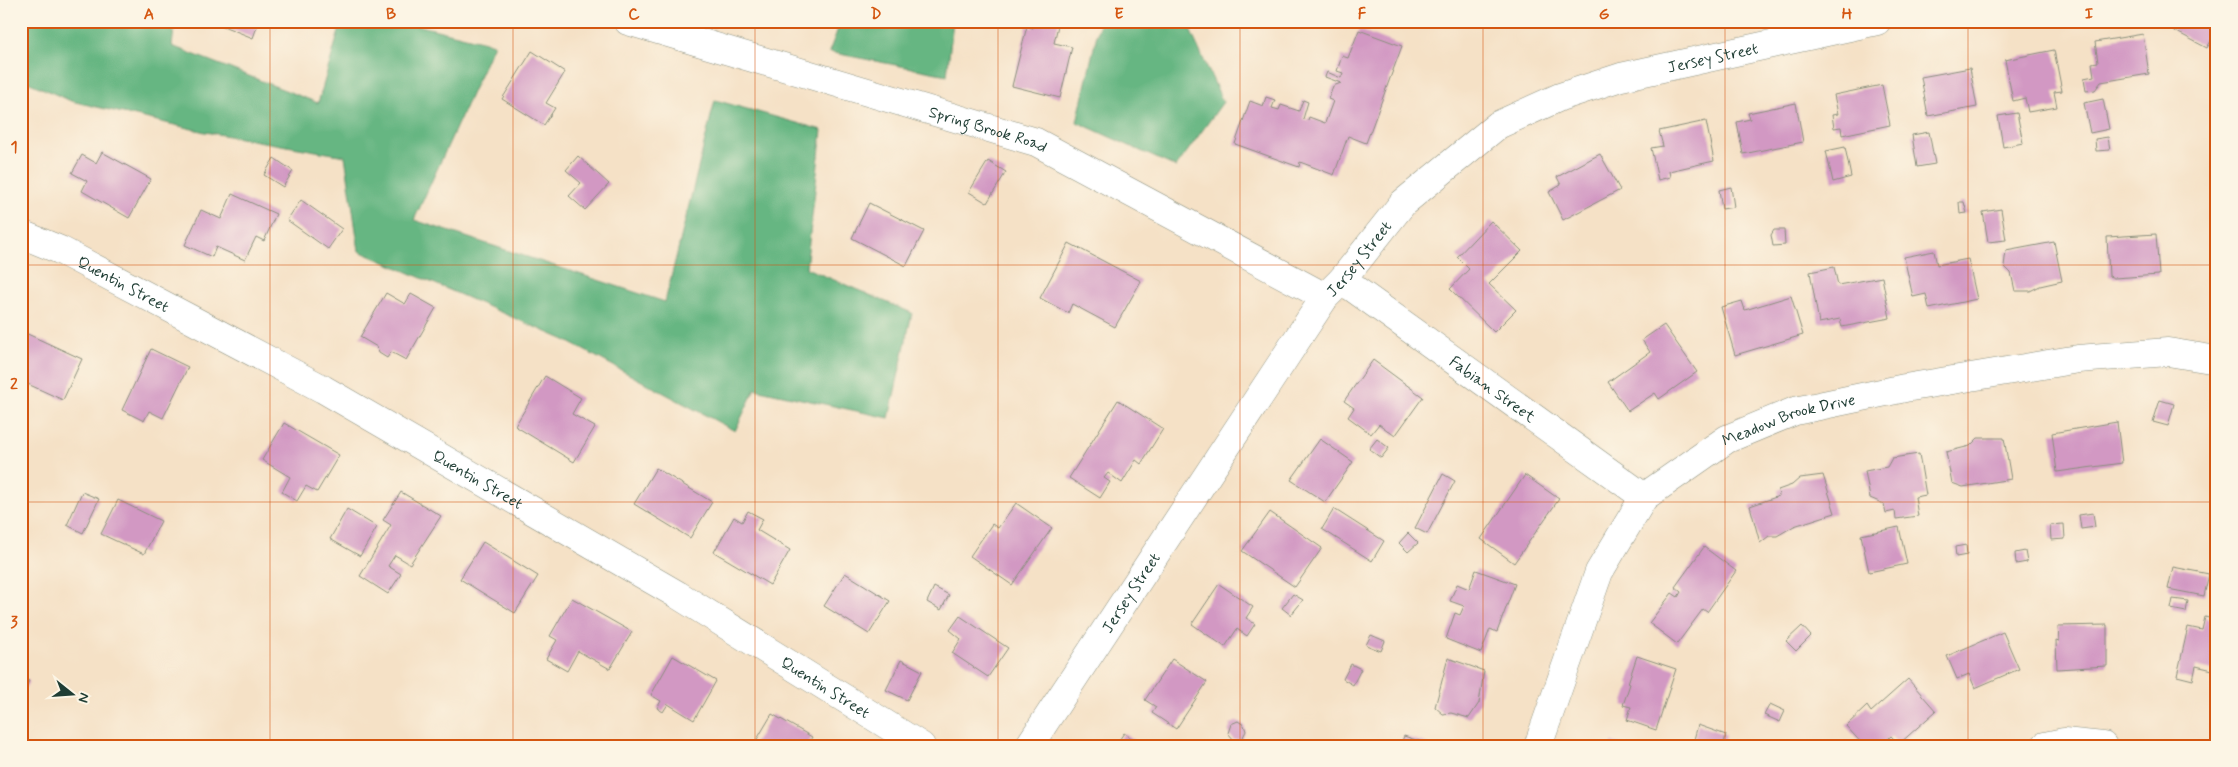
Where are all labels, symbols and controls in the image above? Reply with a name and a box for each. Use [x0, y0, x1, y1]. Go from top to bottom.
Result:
text: A [144, 4, 154, 25]
text: B [386, 4, 396, 25]
text: C [628, 4, 640, 25]
text: D [870, 4, 882, 25]
text: E [1114, 4, 1124, 25]
text: F [1358, 4, 1367, 25]
text: G [1599, 4, 1610, 25]
text: H [1842, 4, 1853, 25]
text: I [2085, 4, 2094, 25]
street label: Jersey Street [1666, 38, 1760, 79]
street label: Spring Brook Road [926, 102, 1051, 158]
text: 1 [10, 137, 18, 158]
street label: Jersey Street [1322, 217, 1397, 302]
street label: Quentin Street [73, 252, 173, 318]
street label: Fabian Street [1445, 352, 1540, 428]
text: 2 [10, 374, 18, 395]
street label: Meadow Brook Drive [1719, 390, 1857, 452]
street label: Quentin Street [428, 446, 526, 515]
street label: Jersey Street [1097, 549, 1166, 638]
text: 3 [10, 612, 18, 633]
street label: Quentin Street [776, 652, 874, 724]
north arrow [48, 670, 98, 720]
text: N [74, 690, 93, 705]

